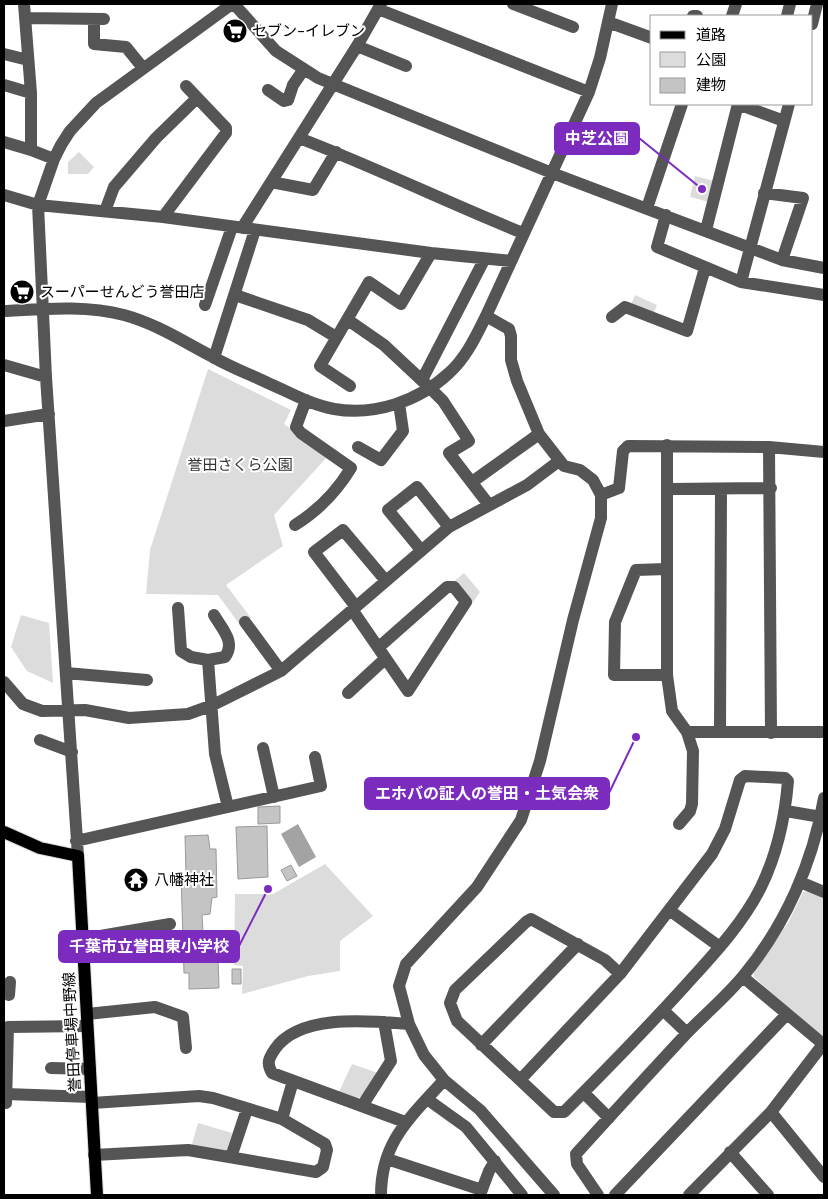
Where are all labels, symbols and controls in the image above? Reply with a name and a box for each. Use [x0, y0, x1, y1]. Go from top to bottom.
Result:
legend [650, 15, 813, 105]
supermarket icon: セブン-イレブン [222, 18, 248, 44]
place label: セブン-イレブン [252, 21, 365, 41]
text: 道路 [696, 25, 726, 45]
text: 公園 [696, 50, 726, 70]
text: 建物 [696, 75, 726, 95]
callout: 中芝公園 [555, 123, 639, 154]
text: 中芝公園 [565, 128, 629, 149]
supermarket icon: スーパーせんどう誉田店 [9, 279, 35, 305]
place label: スーパーせんどう誉田店 [40, 282, 204, 302]
park label: 誉田さくら公園 [187, 455, 293, 475]
callout: エホバの証人の誉田・土気会衆 [365, 778, 609, 809]
text: エホバの証人の誉田・土気会衆 [375, 783, 599, 804]
temple icon: 八幡神社 [123, 867, 149, 893]
place label: 八幡神社 [154, 870, 214, 890]
callout: 千葉市立誉田東小学校 [59, 931, 239, 962]
text: 千葉市立誉田東小学校 [69, 936, 229, 957]
street label: 誉田停車場中野線 [59, 972, 85, 1092]

